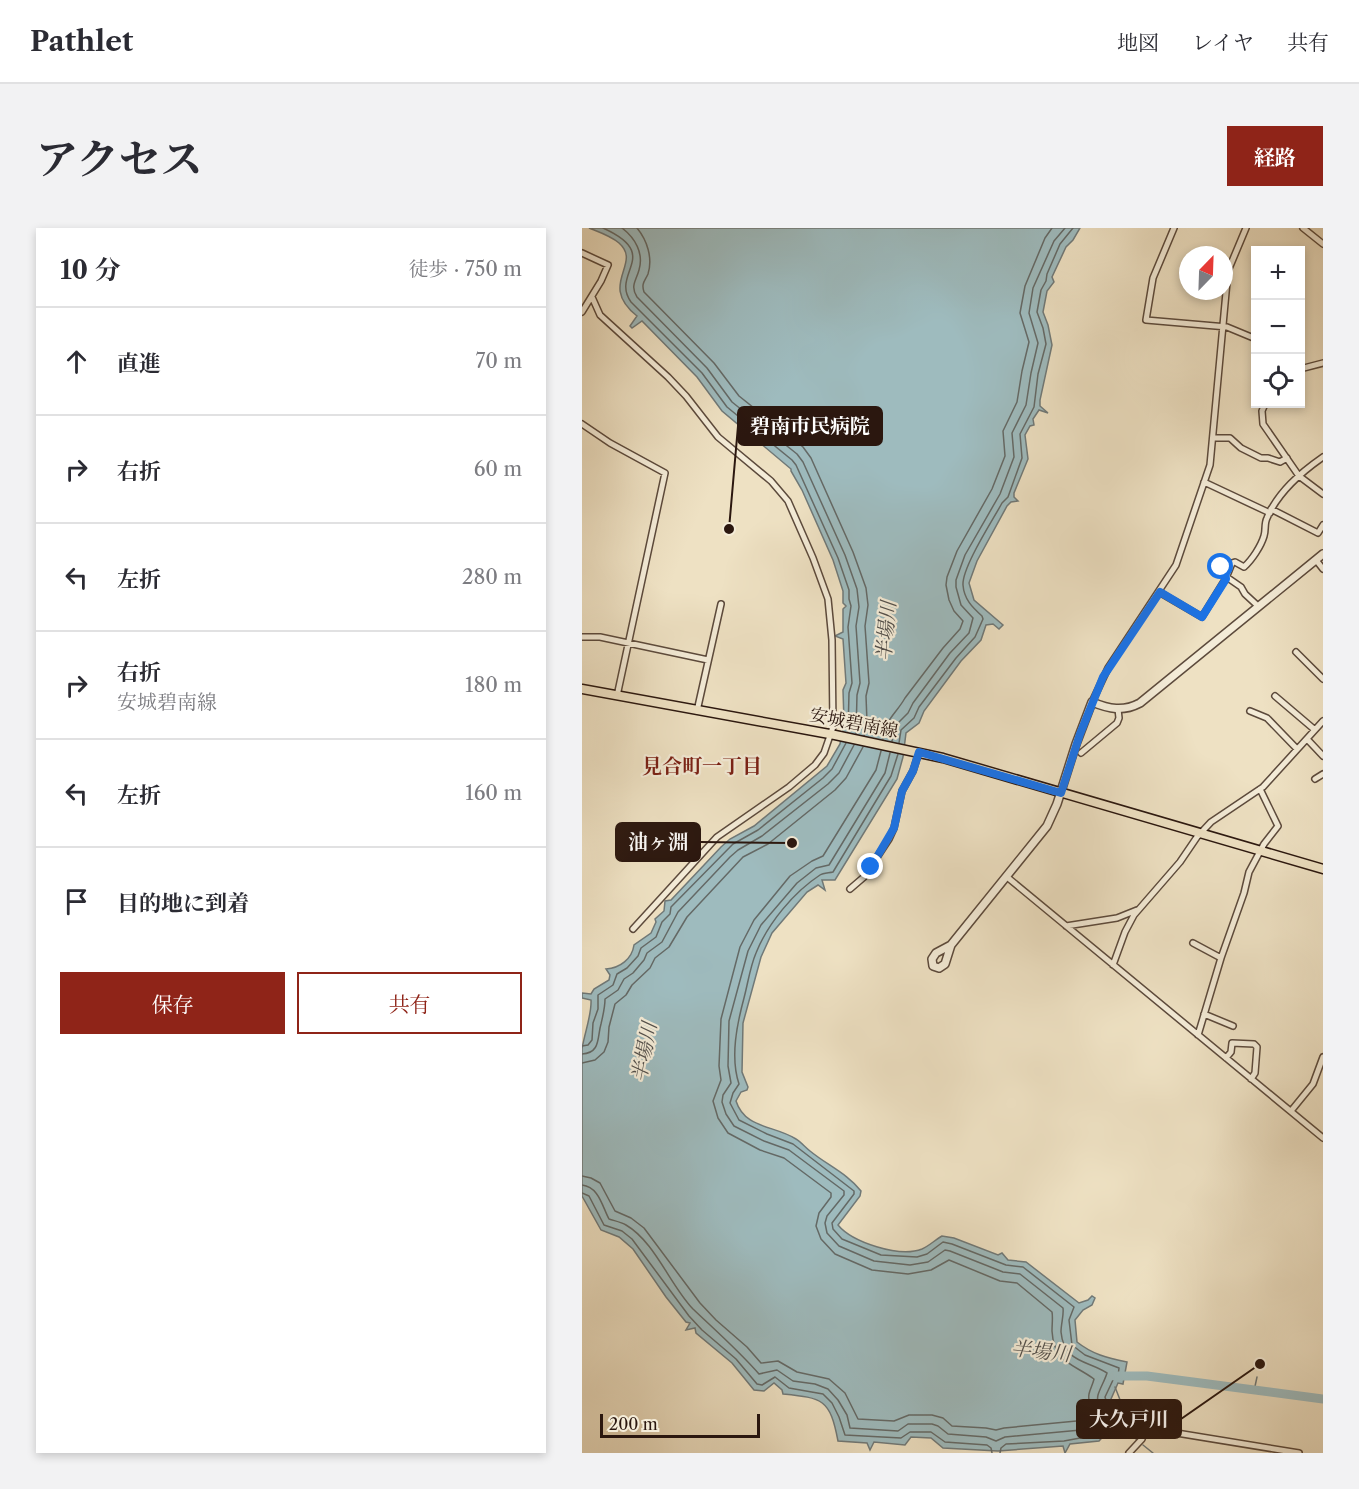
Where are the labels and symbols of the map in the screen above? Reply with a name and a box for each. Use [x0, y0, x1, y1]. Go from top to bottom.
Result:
north arrow [1179, 246, 1233, 300]
callout: 碧南市民病院 [738, 407, 882, 445]
text: 碧南市民病院 [750, 414, 870, 438]
route start [1207, 553, 1233, 579]
water label: 半場川 [871, 598, 901, 662]
street label: 安城碧南線 [808, 704, 900, 742]
district label: 見合町一丁目 [642, 754, 762, 778]
callout: 油ヶ淵 [616, 823, 700, 861]
text: 油ヶ淵 [628, 830, 688, 854]
route end [857, 853, 883, 879]
water label: 半場川 [626, 1018, 662, 1084]
water label: 半場川 [1010, 1336, 1074, 1366]
callout: 大久戸川 [1077, 1400, 1181, 1438]
text: 大久戸川 [1089, 1407, 1169, 1431]
scale bar [600, 1411, 760, 1438]

